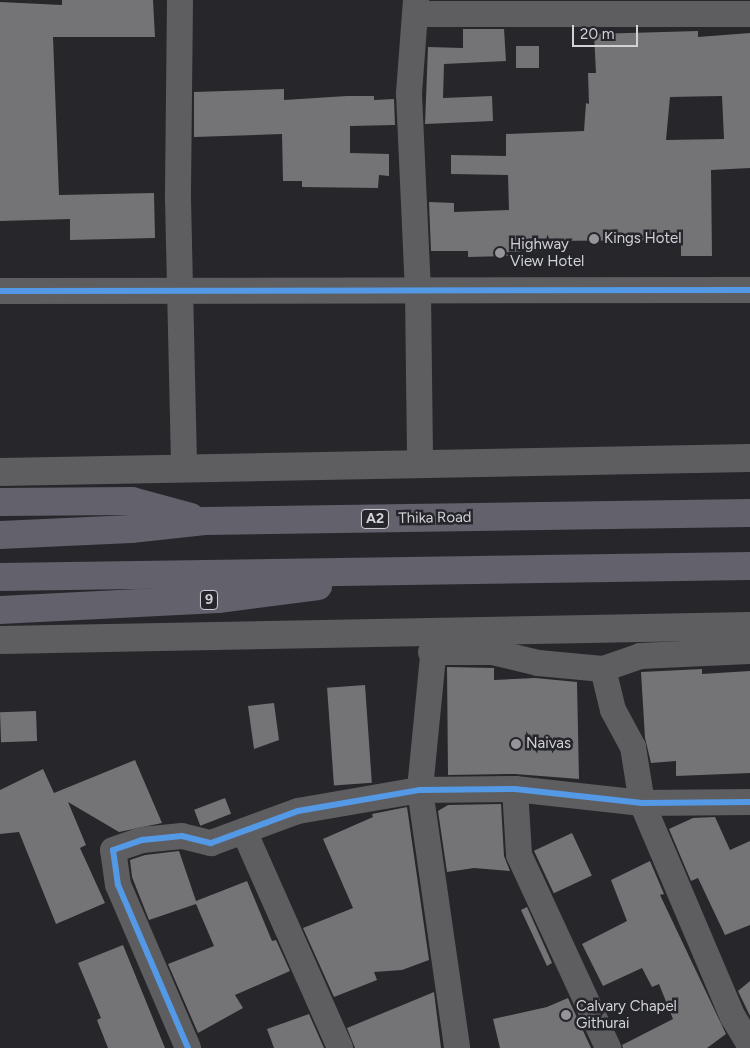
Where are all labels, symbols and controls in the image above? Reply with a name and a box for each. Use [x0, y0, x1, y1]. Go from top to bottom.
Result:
scale bar [575, 15, 641, 47]
text: 20 m [580, 25, 614, 43]
place label: Kings Hotel [604, 230, 682, 248]
marker: Kings Hotel [588, 233, 600, 245]
place label: Highway View Hotel [510, 235, 584, 270]
marker: Highway View Hotel [494, 247, 506, 259]
road number: A2 [360, 508, 390, 530]
street label: Thika Road [398, 508, 472, 528]
road number: 9 [199, 588, 219, 612]
place label: Naivas [526, 735, 571, 753]
marker: Naivas [510, 738, 522, 750]
place label: Calvary Chapel Githurai [576, 997, 677, 1032]
marker: Calvary Chapel Githurai [560, 1009, 572, 1021]

